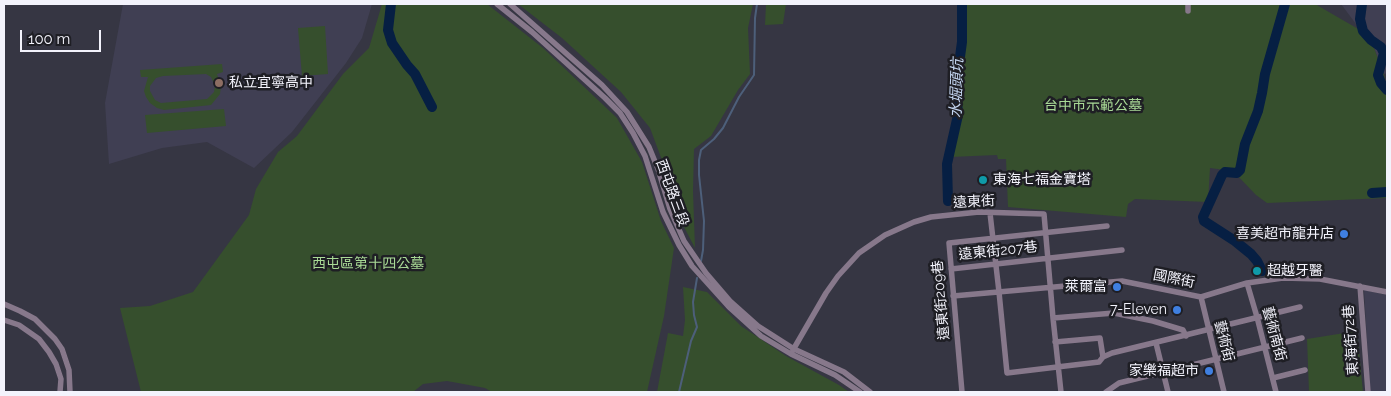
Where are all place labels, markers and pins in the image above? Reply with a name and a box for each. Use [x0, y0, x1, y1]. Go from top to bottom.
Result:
place label: 私立宜寧高中 [229, 75, 313, 91]
marker: 私立宜寧高中 [213, 77, 225, 89]
place label: 東海七福金寶塔 [993, 172, 1091, 188]
marker: 東海七福金寶塔 [977, 174, 989, 186]
place label: 喜美超市龍井店 [1236, 226, 1334, 242]
marker: 喜美超市龍井店 [1338, 228, 1350, 240]
place label: 超越牙醫 [1267, 263, 1323, 279]
marker: 超越牙醫 [1251, 265, 1263, 277]
place label: 萊爾富 [1065, 279, 1107, 295]
marker: 萊爾富 [1111, 281, 1123, 293]
place label: 7-Eleven [1110, 302, 1167, 318]
marker: 7-Eleven [1171, 304, 1183, 316]
place label: 家樂福超市 [1129, 363, 1199, 379]
marker: 家樂福超市 [1203, 365, 1215, 377]

